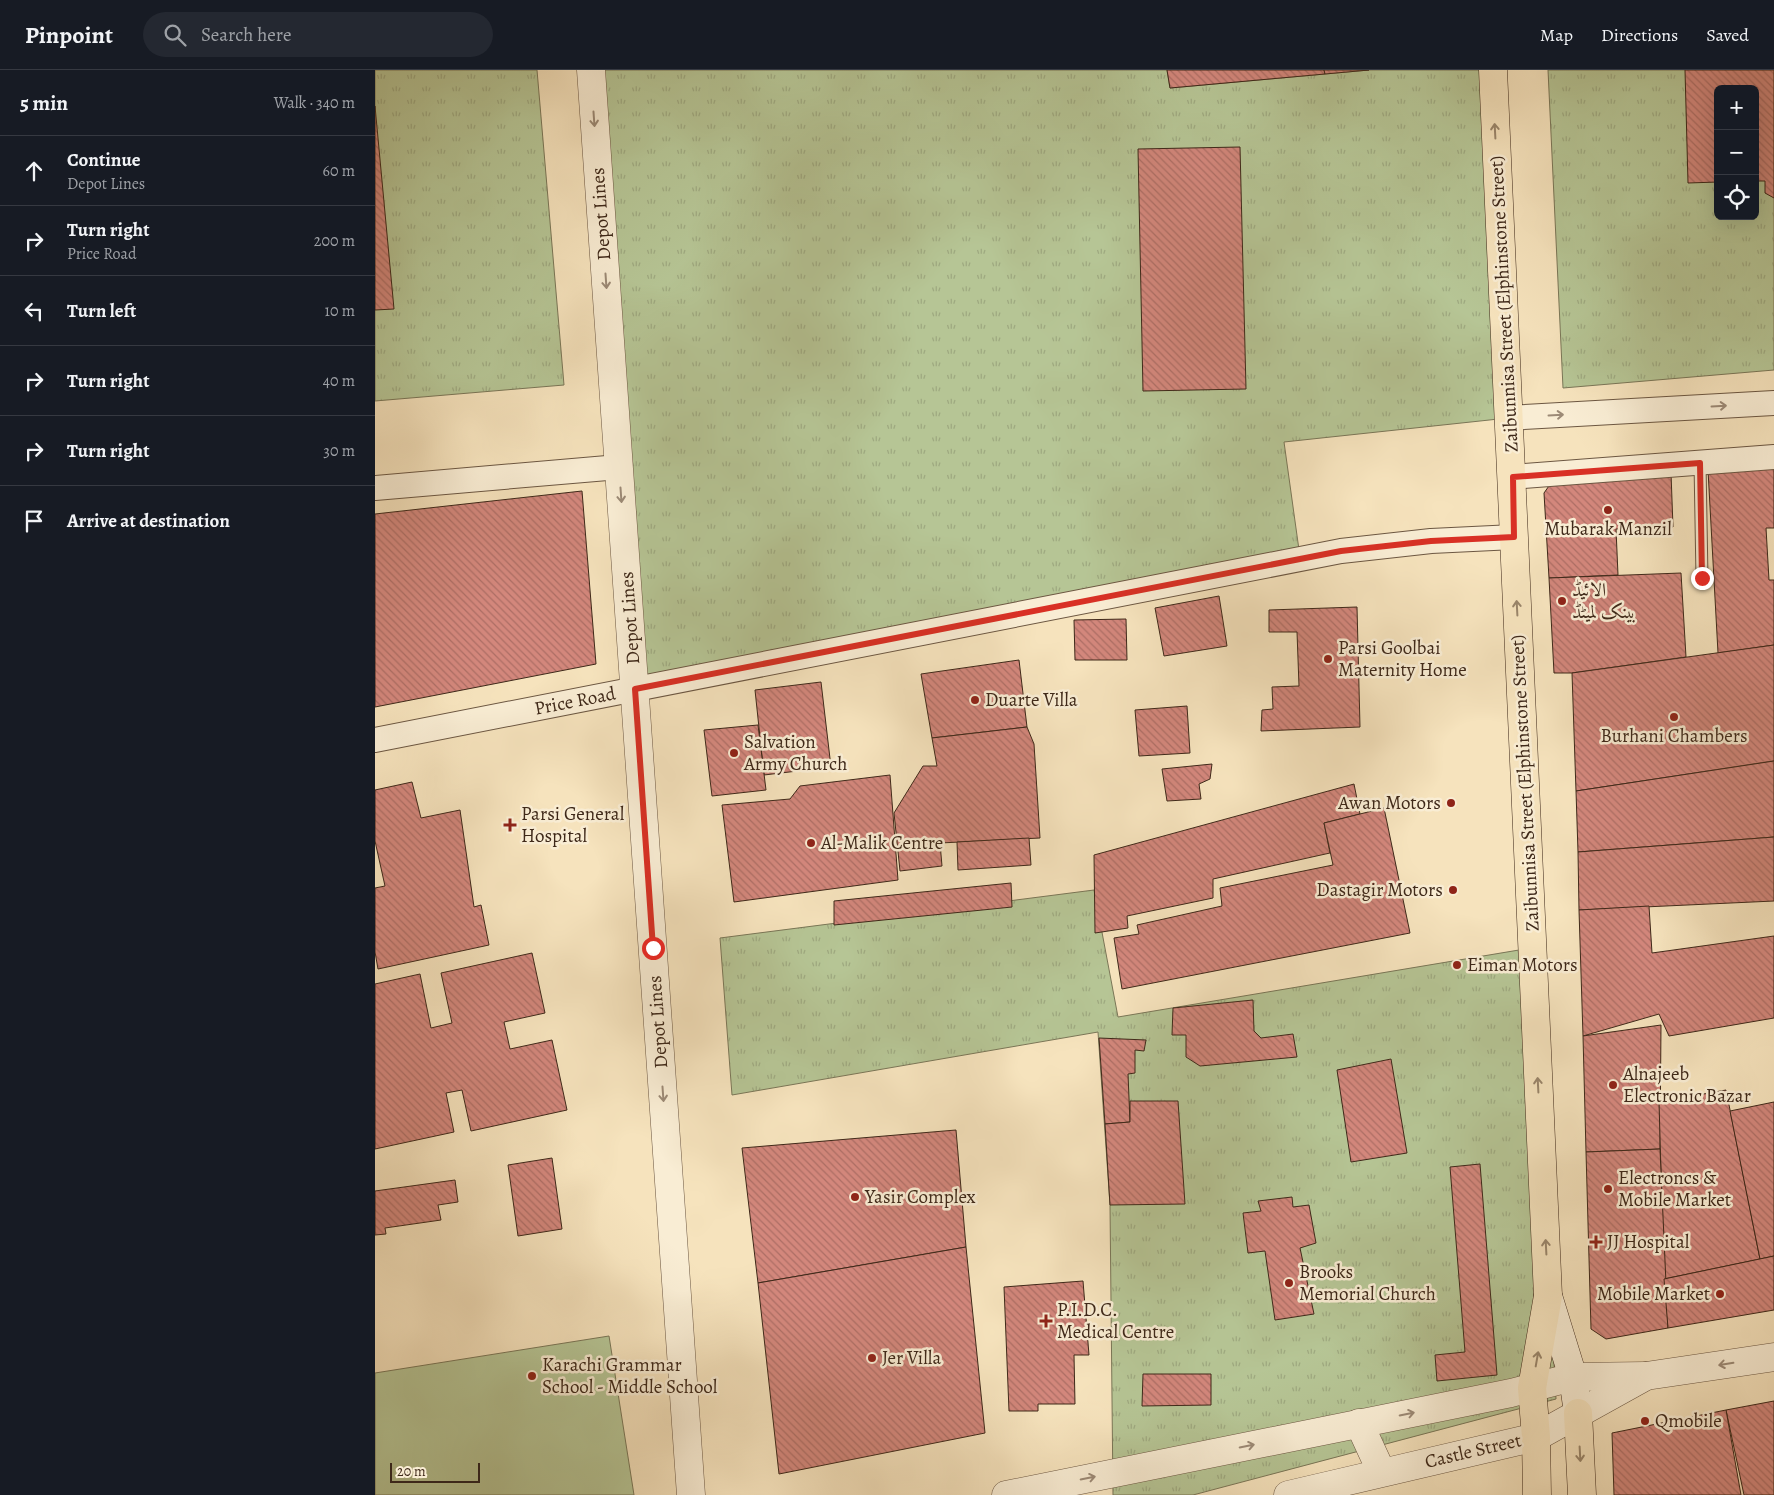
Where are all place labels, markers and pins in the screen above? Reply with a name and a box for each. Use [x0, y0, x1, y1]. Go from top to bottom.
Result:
marker: Mubarak Manzil [1602, 504, 1614, 516]
place label: Mubarak Manzil [1544, 516, 1672, 542]
place label: الائیڈ بینک لمیٹڈ [1572, 577, 1636, 625]
marker: الائیڈ بینک لمیٹڈ [1556, 595, 1568, 607]
place label: Parsi Goolbai Maternity Home [1338, 635, 1467, 683]
marker: Parsi Goolbai Maternity Home [1322, 653, 1334, 665]
place label: Duarte Villa [985, 687, 1078, 713]
marker: Duarte Villa [969, 694, 981, 706]
marker: Burhani Chambers [1668, 711, 1680, 723]
place label: Burhani Chambers [1600, 723, 1748, 749]
place label: Salvation Army Church [743, 729, 847, 777]
marker: Salvation Army Church [728, 747, 740, 759]
place label: Awan Motors [1337, 790, 1441, 816]
marker: Awan Motors [1445, 797, 1457, 809]
place label: Parsi General Hospital [521, 801, 625, 849]
marker: Parsi General Hospital [503, 818, 517, 832]
place label: Al-Malik Centre [820, 830, 943, 856]
marker: Al-Malik Centre [805, 837, 817, 849]
place label: Dastagir Motors [1316, 877, 1443, 903]
marker: Dastagir Motors [1447, 884, 1459, 896]
place label: Eiman Motors [1467, 952, 1578, 978]
marker: Eiman Motors [1451, 959, 1463, 971]
place label: Alnajeeb Electronic Bazar [1622, 1061, 1751, 1109]
marker: Alnajeeb Electronic Bazar [1607, 1079, 1619, 1091]
place label: Electroncs & Mobile Market [1618, 1165, 1731, 1213]
marker: Electroncs & Mobile Market [1602, 1183, 1614, 1195]
place label: Yasir Complex [864, 1184, 976, 1210]
marker: Yasir Complex [849, 1191, 861, 1203]
place label: JJ Hospital [1607, 1229, 1690, 1255]
marker: JJ Hospital [1589, 1235, 1603, 1249]
place label: Brooks Memorial Church [1299, 1259, 1436, 1307]
marker: Brooks Memorial Church [1283, 1277, 1295, 1289]
place label: Mobile Market [1597, 1281, 1710, 1307]
marker: Mobile Market [1714, 1288, 1726, 1300]
place label: P.I.D.C. Medical Centre [1057, 1297, 1174, 1345]
marker: P.I.D.C. Medical Centre [1039, 1314, 1053, 1328]
place label: Jer Villa [882, 1345, 941, 1371]
place label: Karachi Grammar School - Middle School [542, 1352, 718, 1400]
marker: Jer Villa [866, 1352, 878, 1364]
marker: Karachi Grammar School - Middle School [526, 1370, 538, 1382]
place label: Qmobile [1655, 1408, 1722, 1434]
marker: Qmobile [1639, 1415, 1651, 1427]

